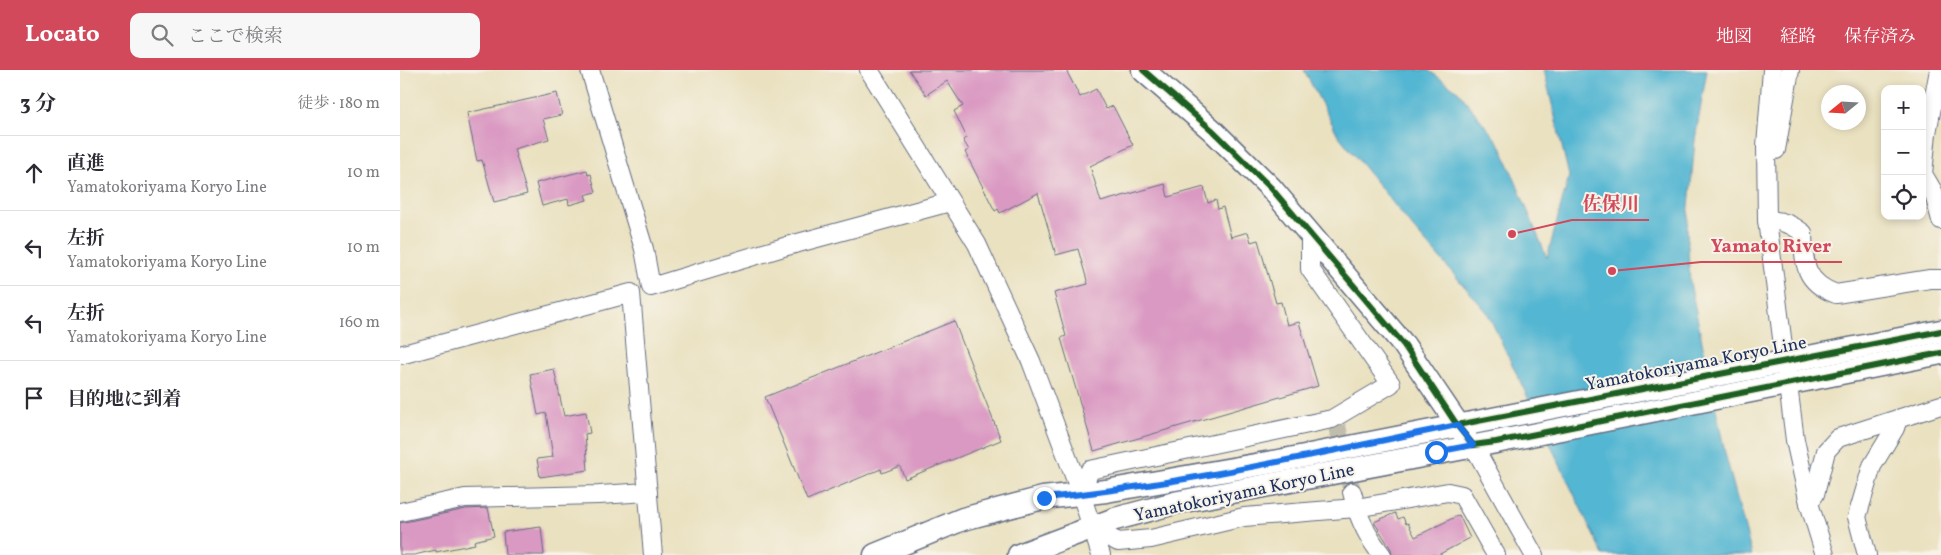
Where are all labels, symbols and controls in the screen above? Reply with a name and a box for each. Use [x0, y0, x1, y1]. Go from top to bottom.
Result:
search box [130, 13, 480, 58]
text: Locato [25, 18, 100, 52]
icon: search [148, 21, 176, 49]
text: ここで検索 [188, 24, 283, 50]
text: 地図 [1716, 25, 1752, 50]
text: 経路 [1780, 25, 1816, 50]
text: 保存済み [1844, 25, 1916, 50]
north arrow [1821, 85, 1866, 130]
map controls [1881, 85, 1926, 220]
button: + [1881, 85, 1926, 130]
text: 3 分 [20, 90, 56, 119]
text: 徒歩 · 180 m [297, 93, 380, 115]
button: − [1881, 130, 1926, 175]
text: 直進 [67, 151, 105, 177]
icon: ahead [20, 159, 48, 187]
text: 10 m [347, 162, 380, 184]
button: locate [1881, 175, 1926, 220]
text: Yamatokoriyama Koryo Line [67, 177, 267, 199]
callout: 佐保川 [1572, 186, 1649, 220]
text: 佐保川 [1582, 192, 1640, 218]
text: 左折 [67, 226, 105, 252]
callout: Yamato River [1701, 228, 1842, 262]
icon: left [20, 234, 48, 262]
text: Yamato River [1711, 234, 1831, 260]
text: 10 m [347, 237, 380, 259]
text: Yamatokoriyama Koryo Line [67, 252, 267, 274]
text: 左折 [67, 301, 105, 327]
icon: left [20, 309, 48, 337]
text: 160 m [339, 312, 380, 334]
text: Yamatokoriyama Koryo Line [67, 327, 267, 349]
street label: Yamatokoriyama Koryo Line [1584, 331, 1809, 398]
icon: arrive [20, 384, 48, 412]
text: 目的地に到着 [67, 387, 181, 413]
route start [1425, 441, 1448, 464]
street label: Yamatokoriyama Koryo Line [1132, 458, 1357, 529]
route end [1033, 487, 1056, 510]

